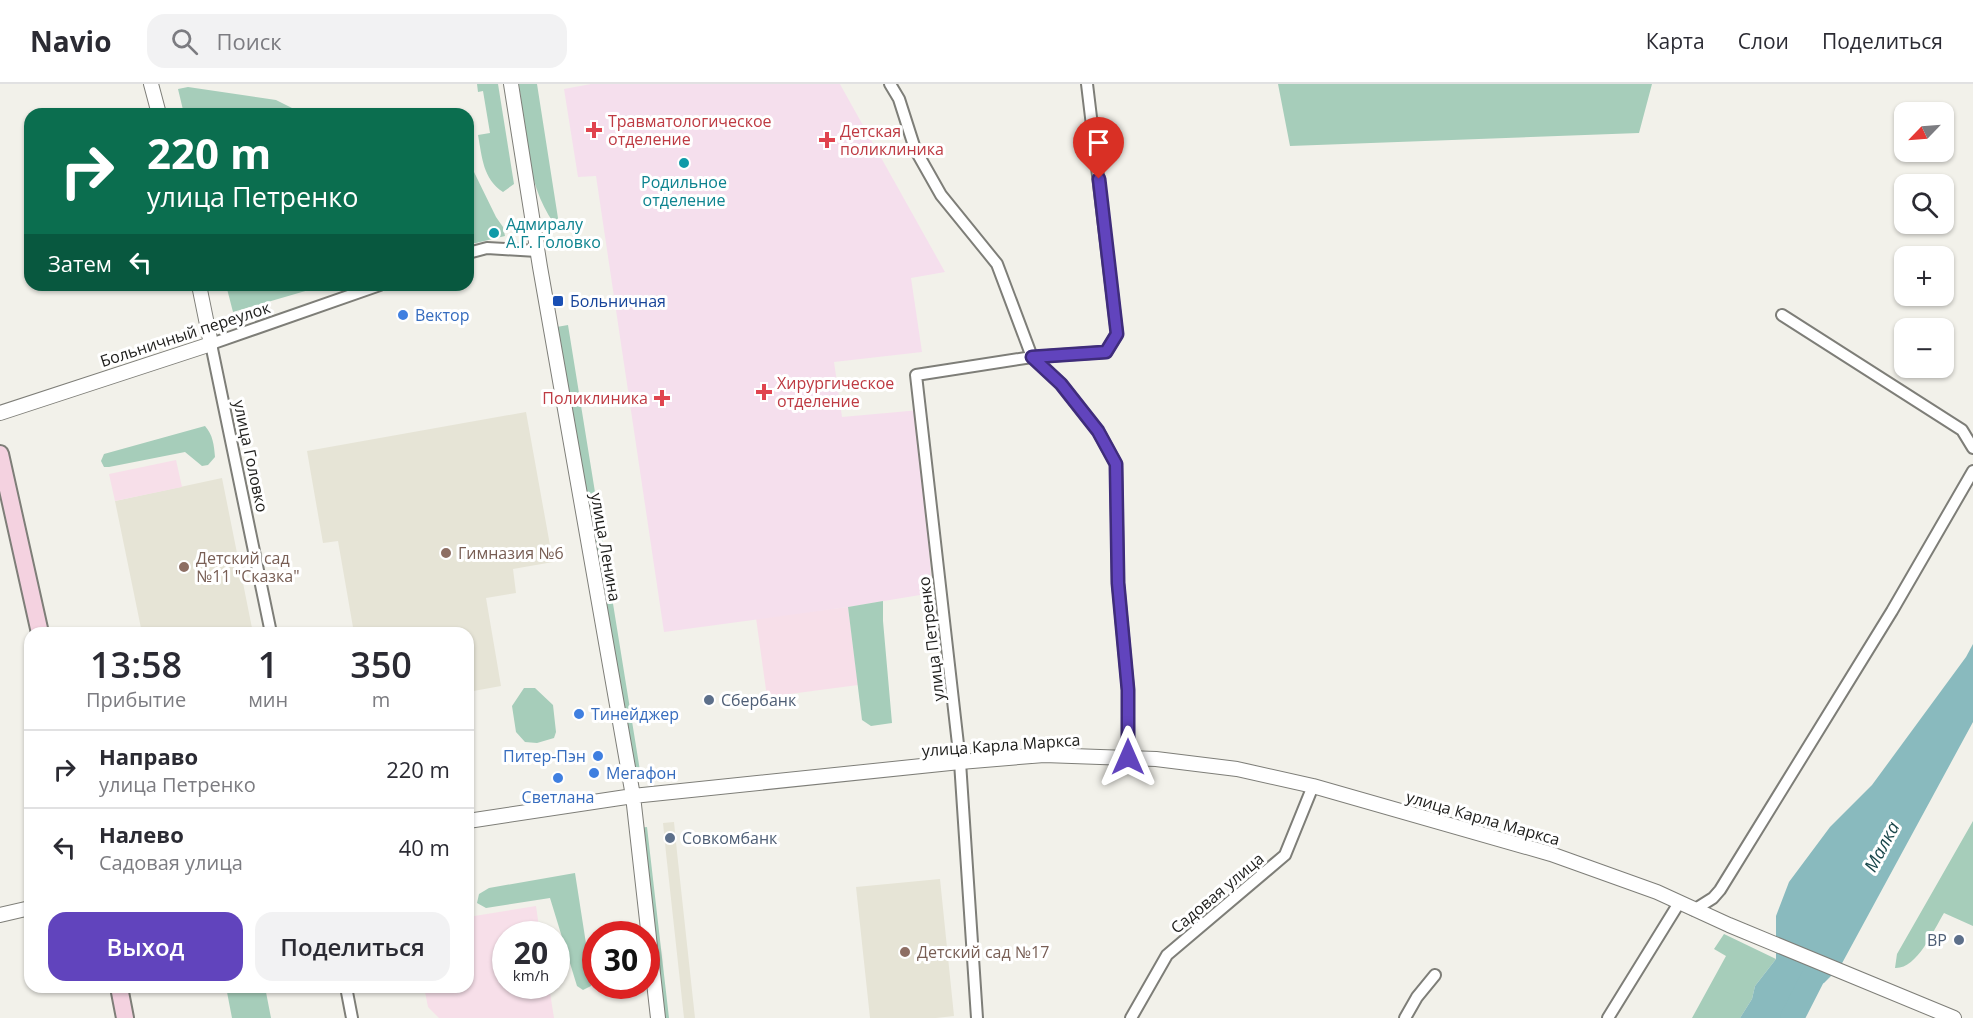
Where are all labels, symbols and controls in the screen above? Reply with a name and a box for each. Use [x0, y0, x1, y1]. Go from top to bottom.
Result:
search box [147, 14, 567, 68]
text: Navio [30, 22, 111, 60]
icon: search [168, 25, 201, 58]
text: Поиск [216, 26, 282, 56]
text: Карта [1646, 27, 1705, 55]
text: Слои [1738, 27, 1789, 55]
text: Поделиться [1822, 27, 1943, 55]
north arrow [1894, 102, 1954, 162]
map controls [1894, 102, 1954, 378]
place label: Травматологическое отделение [608, 110, 772, 150]
pin [1073, 117, 1124, 179]
place label: Детская поликлиника [840, 120, 944, 160]
marker: Травматологическое отделение [585, 121, 603, 139]
text: 220 m [147, 124, 271, 181]
icon: arrive [1082, 126, 1115, 159]
marker: Детская поликлиника [818, 131, 836, 149]
icon: right [48, 132, 126, 210]
marker: Родильное отделение [677, 156, 691, 170]
place label: Родильное отделение [641, 171, 727, 211]
button: search [1894, 174, 1954, 234]
text: улица Петренко [147, 178, 359, 215]
place label: Адмиралу А.Г. Головко [506, 213, 601, 253]
marker: Адмиралу А.Г. Головко [487, 226, 501, 240]
icon: left [124, 246, 157, 279]
button: + [1894, 246, 1954, 306]
text: Затем [48, 248, 112, 278]
place label: Больничная [570, 290, 666, 312]
marker: Больничная [551, 294, 565, 308]
street label: Больничный переулок [97, 296, 274, 372]
place label: Вектор [415, 304, 470, 326]
marker: Вектор [396, 308, 410, 322]
button: − [1894, 318, 1954, 378]
place label: Хирургическое отделение [777, 372, 894, 412]
marker: Хирургическое отделение [755, 383, 773, 401]
place label: Поликлиника [542, 387, 648, 409]
marker: Поликлиника [653, 389, 671, 407]
street label: улица Головко [228, 398, 274, 514]
street label: улица Ленина [586, 491, 626, 603]
place label: Гимназия №6 [458, 542, 564, 564]
marker: Гимназия №6 [439, 546, 453, 560]
place label: Детский сад №11 "Сказка" [196, 547, 300, 587]
marker: Детский сад №11 "Сказка" [177, 560, 191, 574]
street label: улица Петренко [912, 575, 950, 703]
text: 13:58 [90, 640, 182, 689]
text: 1 [258, 640, 278, 689]
text: 350 [350, 640, 412, 689]
text: Прибытие [86, 686, 186, 713]
text: мин [248, 686, 288, 713]
text: m [372, 686, 390, 713]
place label: Сбербанк [721, 689, 797, 711]
marker: Сбербанк [702, 693, 716, 707]
place label: Тинейджер [591, 703, 679, 725]
marker: Тинейджер [572, 707, 586, 721]
position arrow [1096, 725, 1160, 789]
street label: улица Карла Маркса [921, 728, 1081, 762]
text: Направо [99, 741, 198, 771]
place label: Питер-Пэн [503, 745, 586, 767]
marker: Питер-Пэн [591, 749, 605, 763]
icon: right [48, 753, 81, 786]
text: 220 m [386, 754, 450, 784]
place label: Мегафон [606, 762, 676, 784]
marker: Мегафон [587, 766, 601, 780]
text: улица Петренко [99, 771, 256, 798]
marker: Светлана [551, 771, 565, 785]
place label: Светлана [522, 786, 594, 808]
street label: улица Карла Маркса [1404, 786, 1562, 850]
water label: Малка [1858, 817, 1904, 876]
text: Налево [99, 819, 184, 849]
place label: Совкомбанк [682, 827, 778, 849]
icon: left [48, 831, 81, 864]
marker: Совкомбанк [663, 831, 677, 845]
text: 40 m [399, 832, 450, 862]
street label: Садовая улица [1166, 848, 1268, 938]
text: Садовая улица [99, 849, 243, 876]
button: Выход [48, 912, 243, 981]
button: Поделиться [255, 912, 450, 981]
speed limit sign: 30 [582, 921, 660, 999]
place label: BP [1927, 929, 1947, 951]
text: 20 [514, 932, 548, 973]
marker: BP [1952, 933, 1966, 947]
place label: Детский сад №17 [917, 941, 1049, 963]
marker: Детский сад №17 [898, 945, 912, 959]
text: km/h [513, 965, 549, 985]

